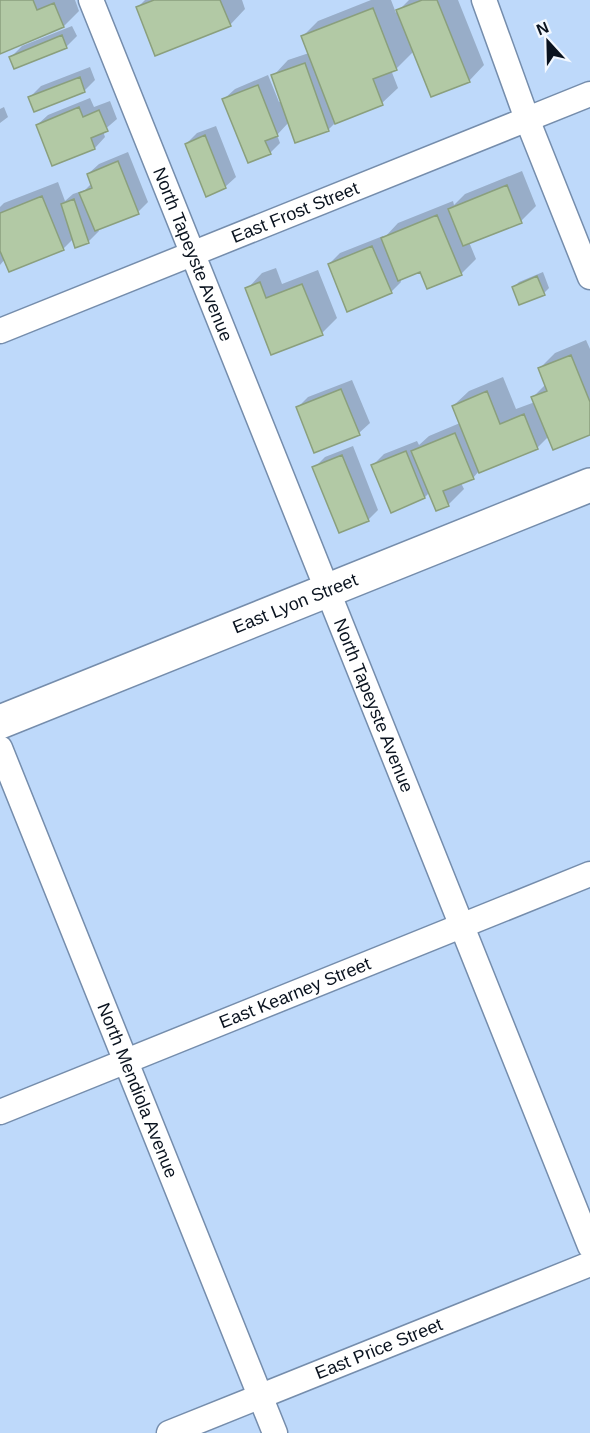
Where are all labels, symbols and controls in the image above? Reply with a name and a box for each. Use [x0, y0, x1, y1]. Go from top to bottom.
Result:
north arrow [518, 12, 578, 72]
text: N [534, 19, 551, 39]
street label: North Tapeyste Avenue [149, 165, 237, 344]
street label: East Frost Street [229, 178, 362, 247]
street label: East Lyon Street [230, 569, 360, 637]
street label: North Tapeyste Avenue [330, 616, 417, 795]
street label: East Kearney Street [216, 954, 373, 1032]
street label: North Mendiola Avenue [93, 1000, 182, 1181]
street label: East Price Street [312, 1314, 445, 1383]

